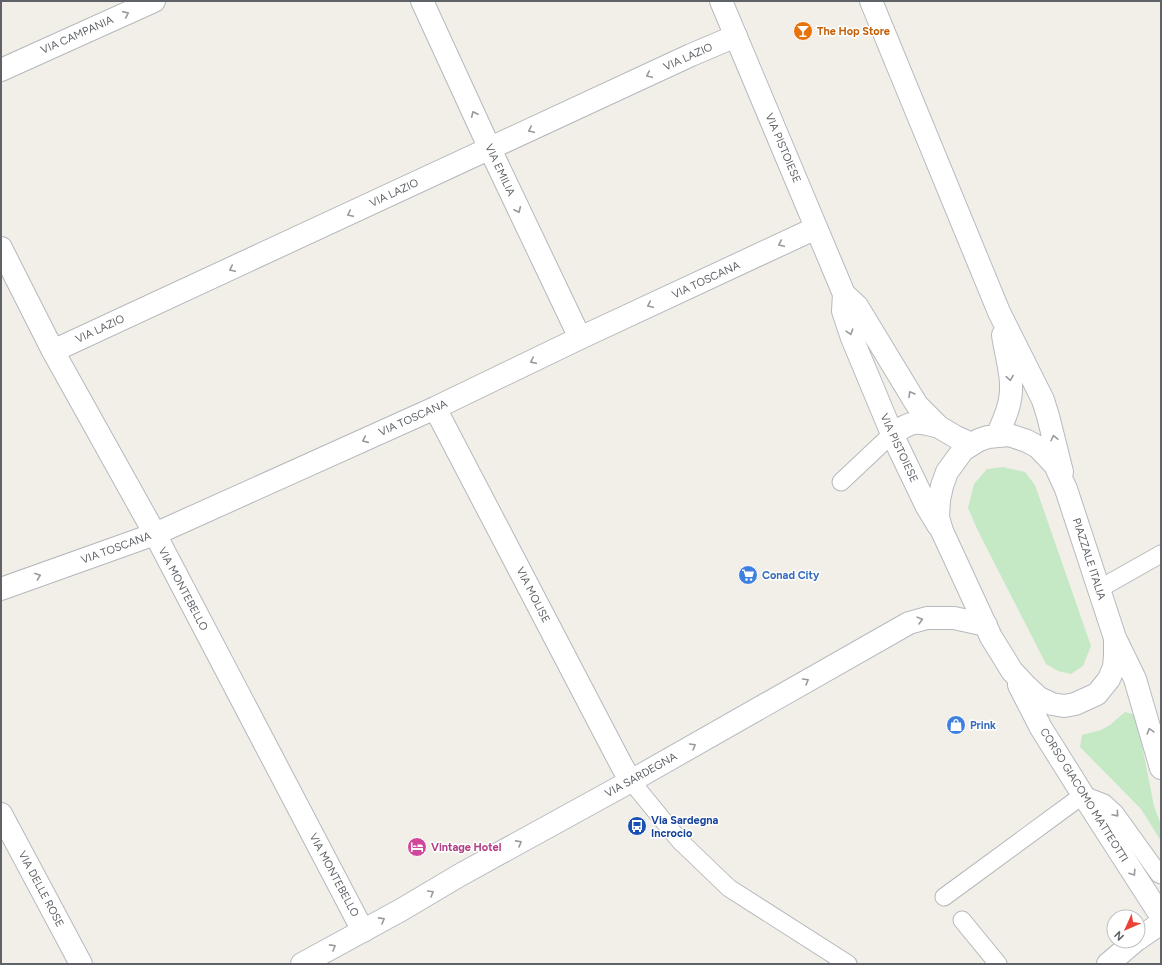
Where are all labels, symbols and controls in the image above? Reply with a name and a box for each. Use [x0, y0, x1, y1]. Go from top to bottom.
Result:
one-way arrow [122, 10, 129, 18]
street label: VIA CAMPANIA [39, 13, 116, 57]
bar icon: The Hop Store [792, 20, 814, 42]
place label: The Hop Store [817, 25, 890, 38]
street label: VIA LAZIO [661, 40, 715, 74]
one-way arrow [646, 70, 654, 78]
one-way arrow [471, 110, 479, 118]
street label: VIA PISTOIESE [763, 111, 803, 185]
one-way arrow [528, 125, 536, 133]
street label: VIA EMILIA [482, 142, 518, 198]
street label: VIA LAZIO [367, 176, 421, 210]
one-way arrow [514, 206, 522, 213]
one-way arrow [346, 209, 354, 217]
one-way arrow [778, 240, 785, 248]
street label: VIA TOSCANA [670, 258, 743, 301]
one-way arrow [229, 264, 236, 272]
one-way arrow [647, 300, 655, 308]
street label: VIA LAZIO [73, 312, 127, 346]
one-way arrow [845, 329, 854, 336]
one-way arrow [530, 356, 537, 364]
one-way arrow [1005, 375, 1014, 381]
one-way arrow [908, 391, 915, 398]
street label: VIA TOSCANA [377, 397, 450, 439]
street label: VIA PISTOIESE [877, 412, 921, 484]
one-way arrow [1050, 434, 1058, 441]
one-way arrow [361, 435, 369, 443]
street label: PIAZZALE ITALIA [1070, 516, 1109, 602]
street label: VIA TOSCANA [79, 529, 153, 567]
street label: VIA MONTEBELLO [155, 545, 211, 633]
supermarket icon: Conad City [737, 564, 759, 586]
street label: VIA MOLISE [513, 565, 553, 625]
place label: Conad City [762, 569, 820, 582]
one-way arrow [34, 573, 41, 581]
one-way arrow [917, 616, 924, 625]
one-way arrow [802, 679, 810, 686]
shop icon: Prink [945, 714, 967, 736]
place label: Prink [970, 719, 996, 732]
street label: CORSO GIACOMO MATTEOTTI [1037, 726, 1131, 864]
one-way arrow [1146, 728, 1155, 735]
one-way arrow [689, 743, 697, 750]
street label: VIA SARDEGNA [603, 750, 680, 800]
one-way arrow [1111, 810, 1118, 817]
place label: Via Sardegna Incrocio [651, 814, 719, 840]
bus stop icon: Via Sardegna Incrocio [626, 815, 648, 837]
street label: VIA MONTEBELLO [306, 831, 362, 919]
hotel icon: Vintage Hotel [406, 836, 428, 858]
one-way arrow [515, 840, 522, 848]
place label: Vintage Hotel [431, 841, 502, 854]
street label: VIA DELLE ROSE [15, 849, 67, 929]
one-way arrow [1128, 868, 1135, 875]
one-way arrow [427, 890, 434, 897]
north arrow [1106, 909, 1146, 949]
one-way arrow [378, 917, 385, 925]
text: N [1112, 928, 1127, 943]
one-way arrow [328, 945, 336, 952]

